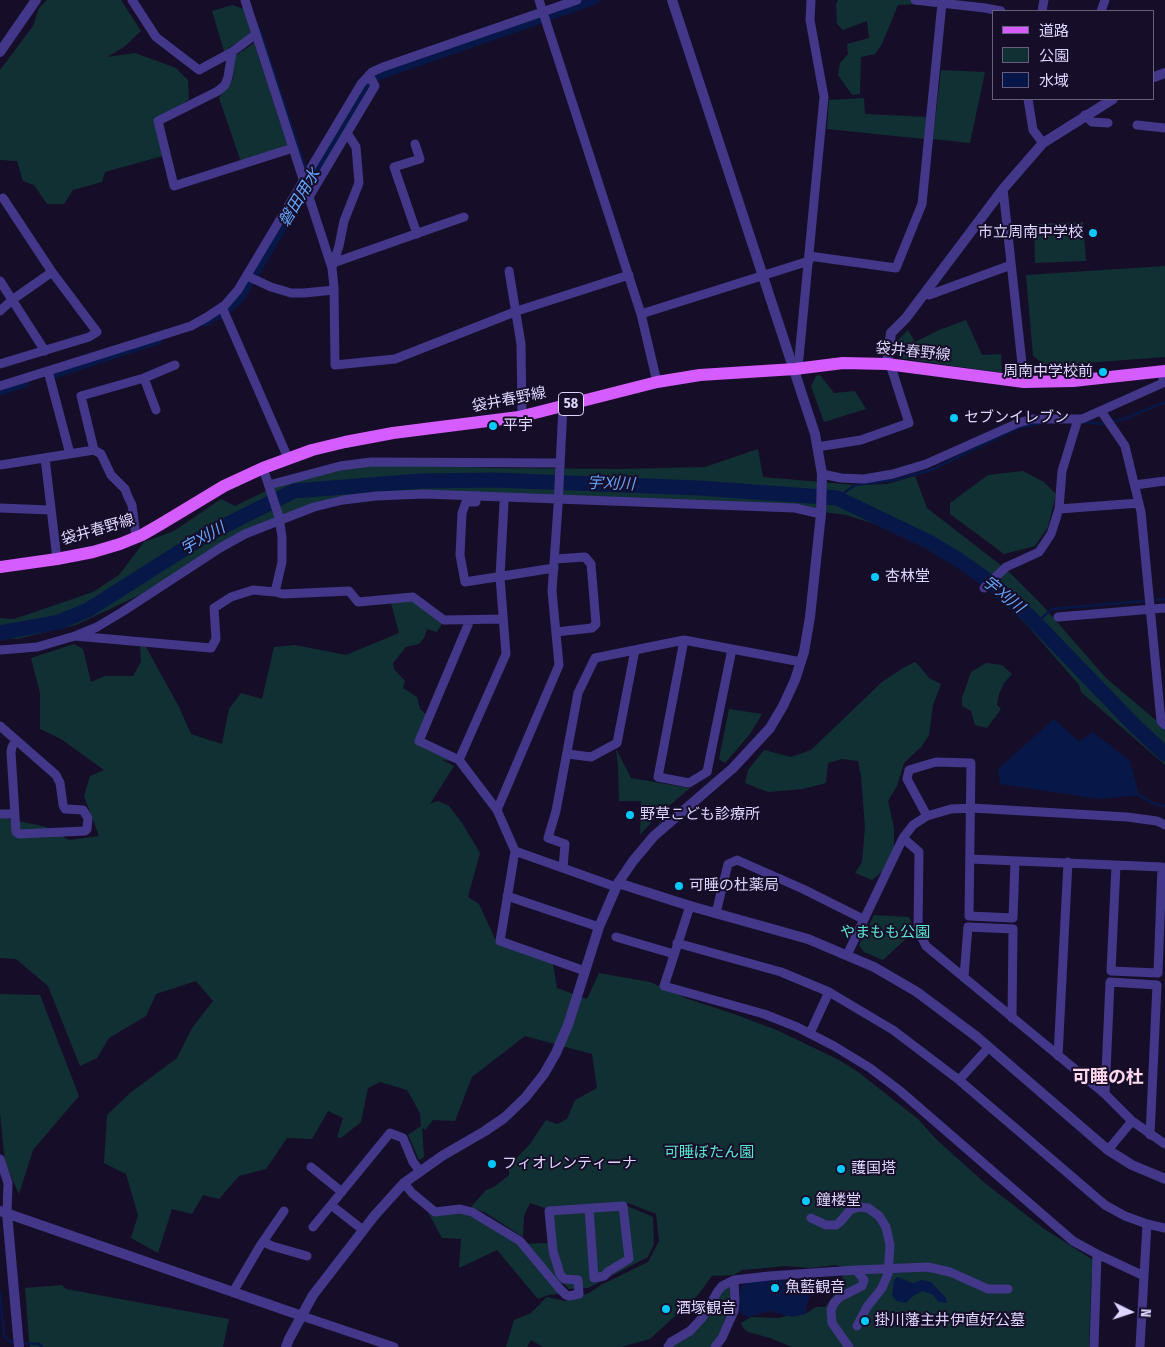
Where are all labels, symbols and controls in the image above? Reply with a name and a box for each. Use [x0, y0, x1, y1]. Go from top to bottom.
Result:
legend [992, 10, 1155, 100]
text: 道路 [1039, 22, 1069, 40]
text: 公園 [1039, 47, 1069, 65]
text: 水域 [1039, 72, 1069, 90]
water label: 磐田用水 [275, 166, 325, 230]
place label: 市立周南中学校 [978, 224, 1083, 242]
marker: 市立周南中学校 [1087, 227, 1099, 239]
street label: 袋井春野線 [875, 339, 951, 365]
place label: 周南中学校前 [1003, 363, 1093, 381]
marker: 周南中学校前 [1097, 366, 1109, 378]
street label: 袋井春野線 [470, 384, 548, 416]
road number: 58 [558, 392, 584, 416]
place label: セブンイレブン [964, 409, 1069, 427]
marker: セブンイレブン [948, 412, 960, 424]
place label: 平宇 [503, 417, 533, 435]
marker: 平宇 [487, 420, 499, 432]
water label: 宇刈川 [587, 474, 635, 494]
street label: 袋井春野線 [59, 511, 137, 549]
water label: 宇刈川 [177, 519, 229, 559]
place label: 杏林堂 [885, 568, 930, 586]
marker: 杏林堂 [869, 571, 881, 583]
water label: 宇刈川 [978, 572, 1028, 618]
place label: 野草こども診療所 [640, 806, 760, 824]
marker: 野草こども診療所 [624, 809, 636, 821]
place label: 可睡の杜薬局 [689, 877, 779, 895]
marker: 可睡の杜薬局 [673, 880, 685, 892]
park label: やまもも公園 [840, 924, 930, 942]
district label: 可睡の杜 [1072, 1067, 1144, 1089]
park label: 可睡ぼたん園 [664, 1144, 754, 1162]
place label: フィオレンティーナ [502, 1155, 637, 1173]
marker: フィオレンティーナ [486, 1158, 498, 1170]
place label: 護国塔 [851, 1160, 896, 1178]
marker: 護国塔 [835, 1163, 847, 1175]
place label: 鐘楼堂 [816, 1192, 861, 1210]
marker: 鐘楼堂 [800, 1195, 812, 1207]
place label: 魚藍観音 [785, 1279, 845, 1297]
marker: 魚藍観音 [769, 1282, 781, 1294]
north arrow [1105, 1287, 1155, 1337]
place label: 酒塚観音 [676, 1300, 736, 1318]
marker: 酒塚観音 [660, 1303, 672, 1315]
text: N [1137, 1308, 1154, 1318]
place label: 掛川藩主井伊直好公墓 [875, 1312, 1025, 1330]
marker: 掛川藩主井伊直好公墓 [859, 1315, 871, 1327]

